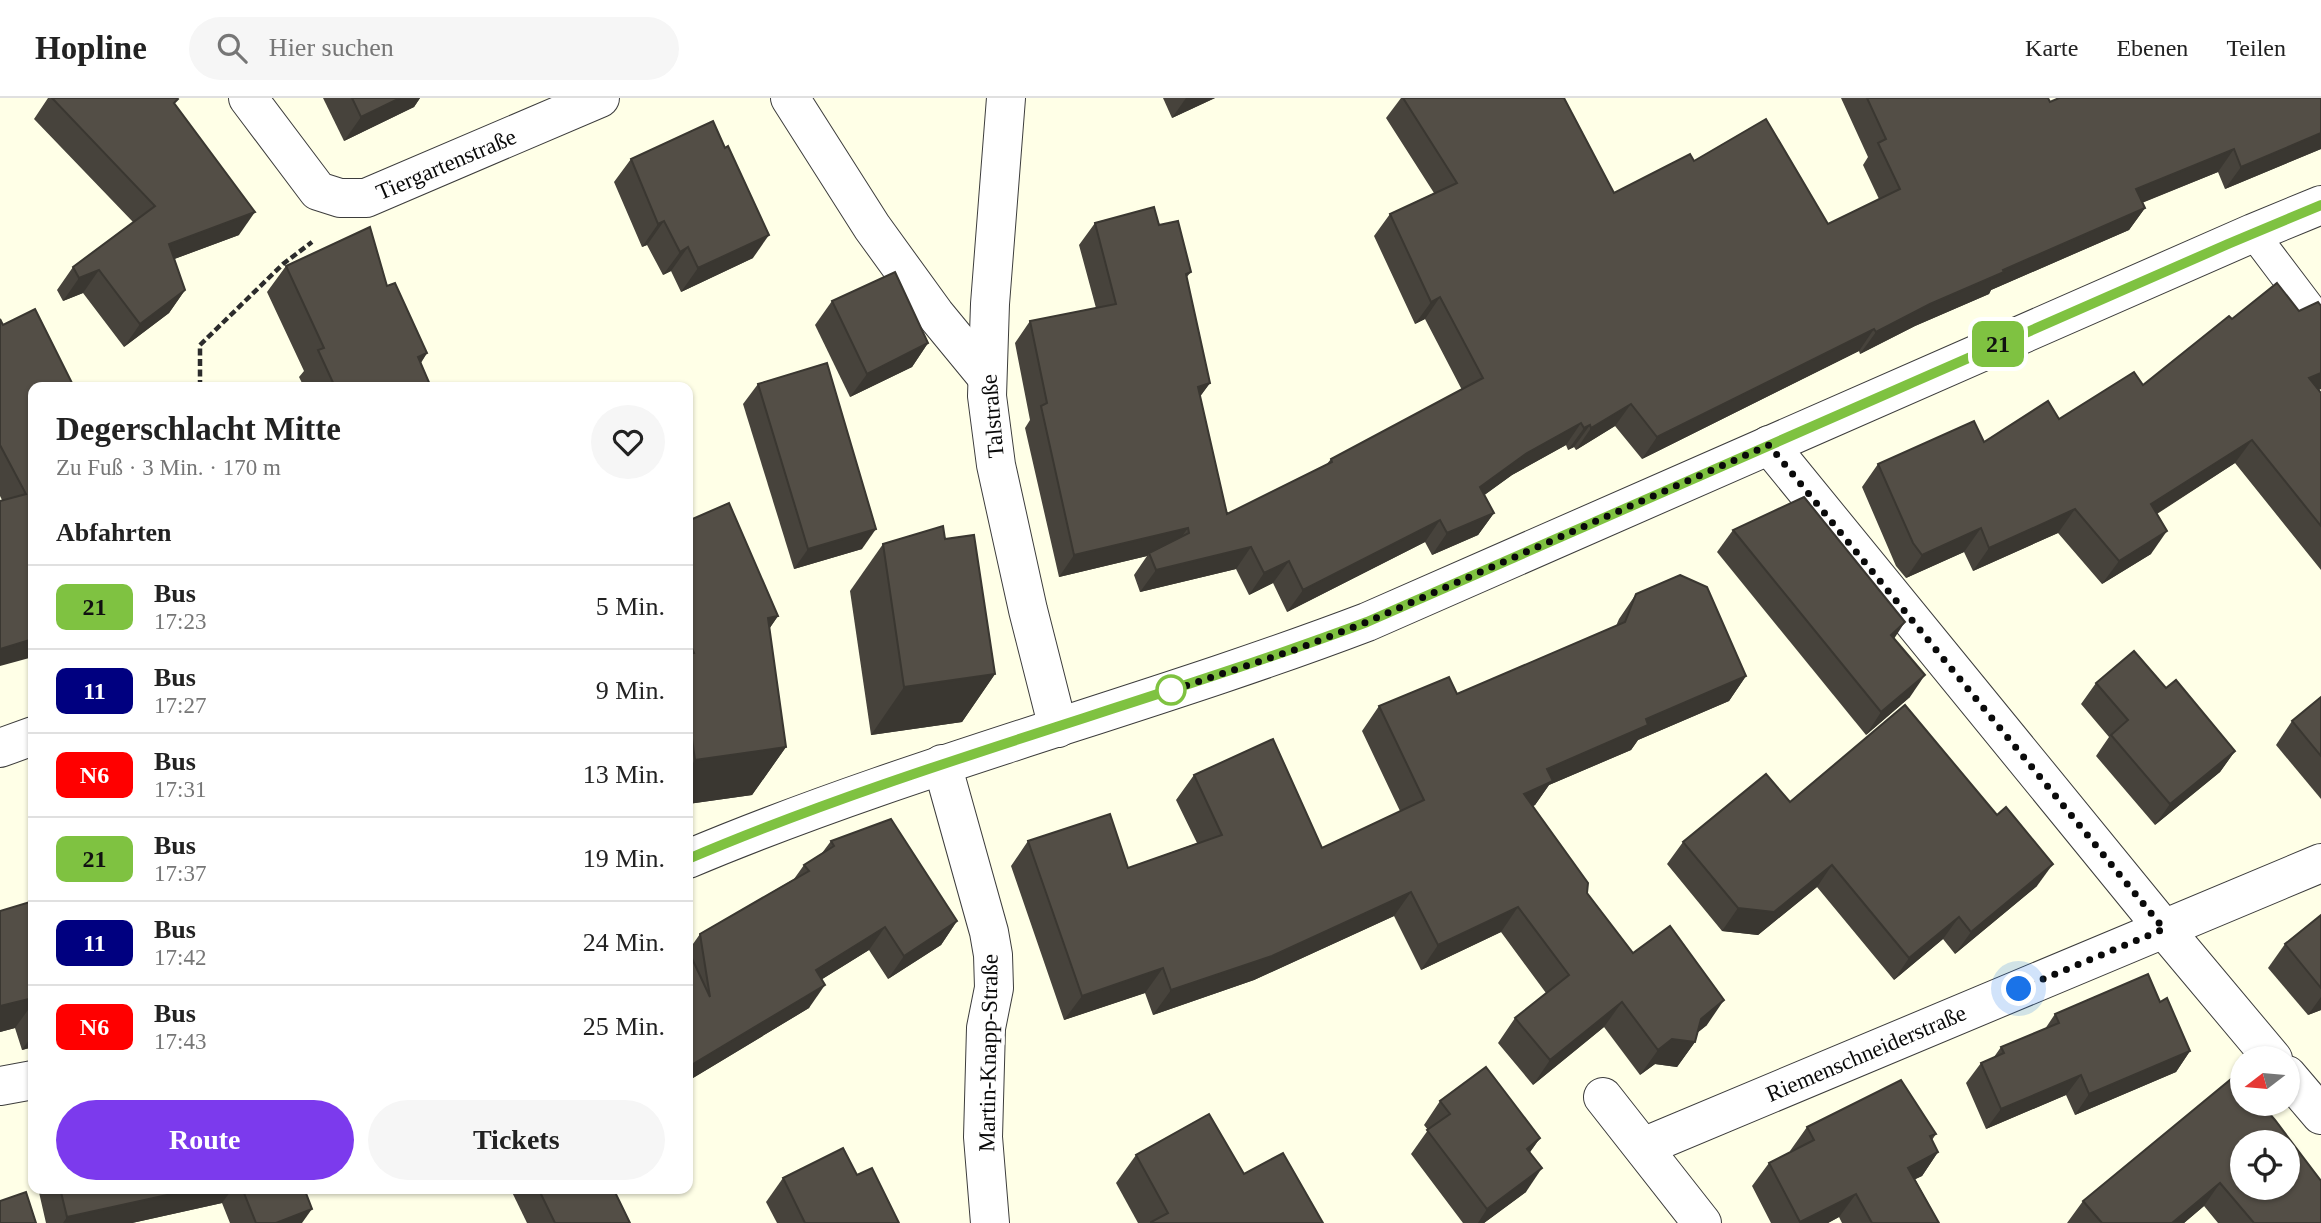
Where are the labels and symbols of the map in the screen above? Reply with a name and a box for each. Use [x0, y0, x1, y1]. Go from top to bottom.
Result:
street label: Tiergartenstraße [373, 124, 520, 205]
line badge: 21 [1966, 321, 2030, 367]
street label: Talstraße [976, 373, 1009, 459]
unlabelled marker [1156, 675, 1186, 705]
street label: Martin-Knapp-Straße [974, 954, 1003, 1152]
your location [2001, 971, 2036, 1006]
street label: Riemenschneiderstraße [1763, 1000, 1970, 1107]
north arrow [2230, 1046, 2300, 1116]

